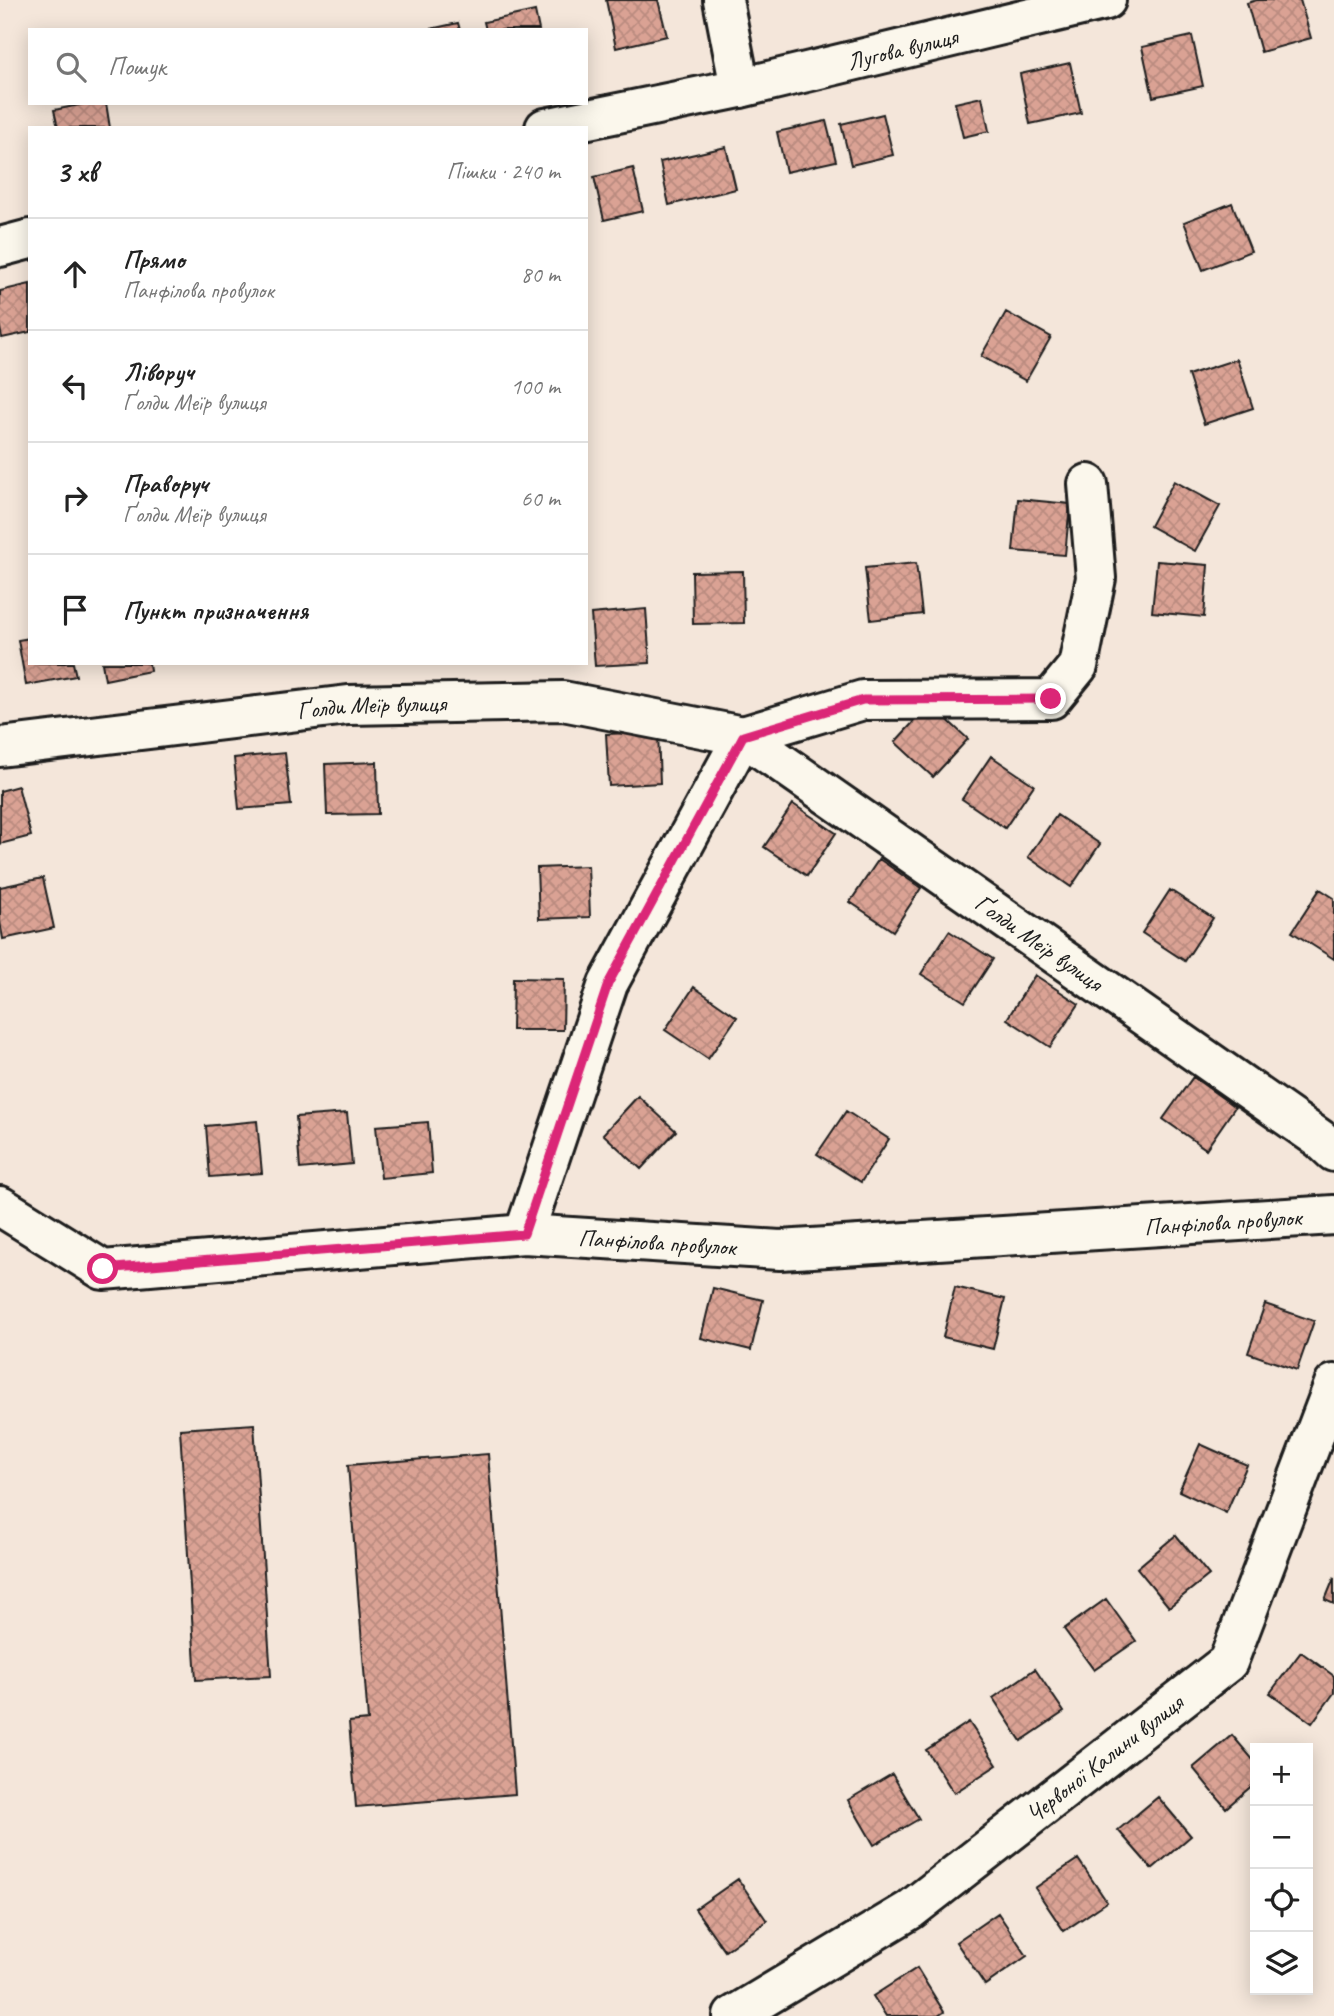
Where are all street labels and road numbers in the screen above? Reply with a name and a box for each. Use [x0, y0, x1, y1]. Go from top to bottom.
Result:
street label: Лугова вулиця [844, 21, 962, 77]
street label: Ґолди Меїр вулиця [296, 688, 448, 726]
street label: Ґолди Меїр вулиця [969, 888, 1110, 999]
street label: Панфілова провулок [1143, 1202, 1304, 1242]
street label: Панфілова провулок [577, 1222, 739, 1262]
street label: Червоної Калини вулиця [1020, 1687, 1190, 1829]

